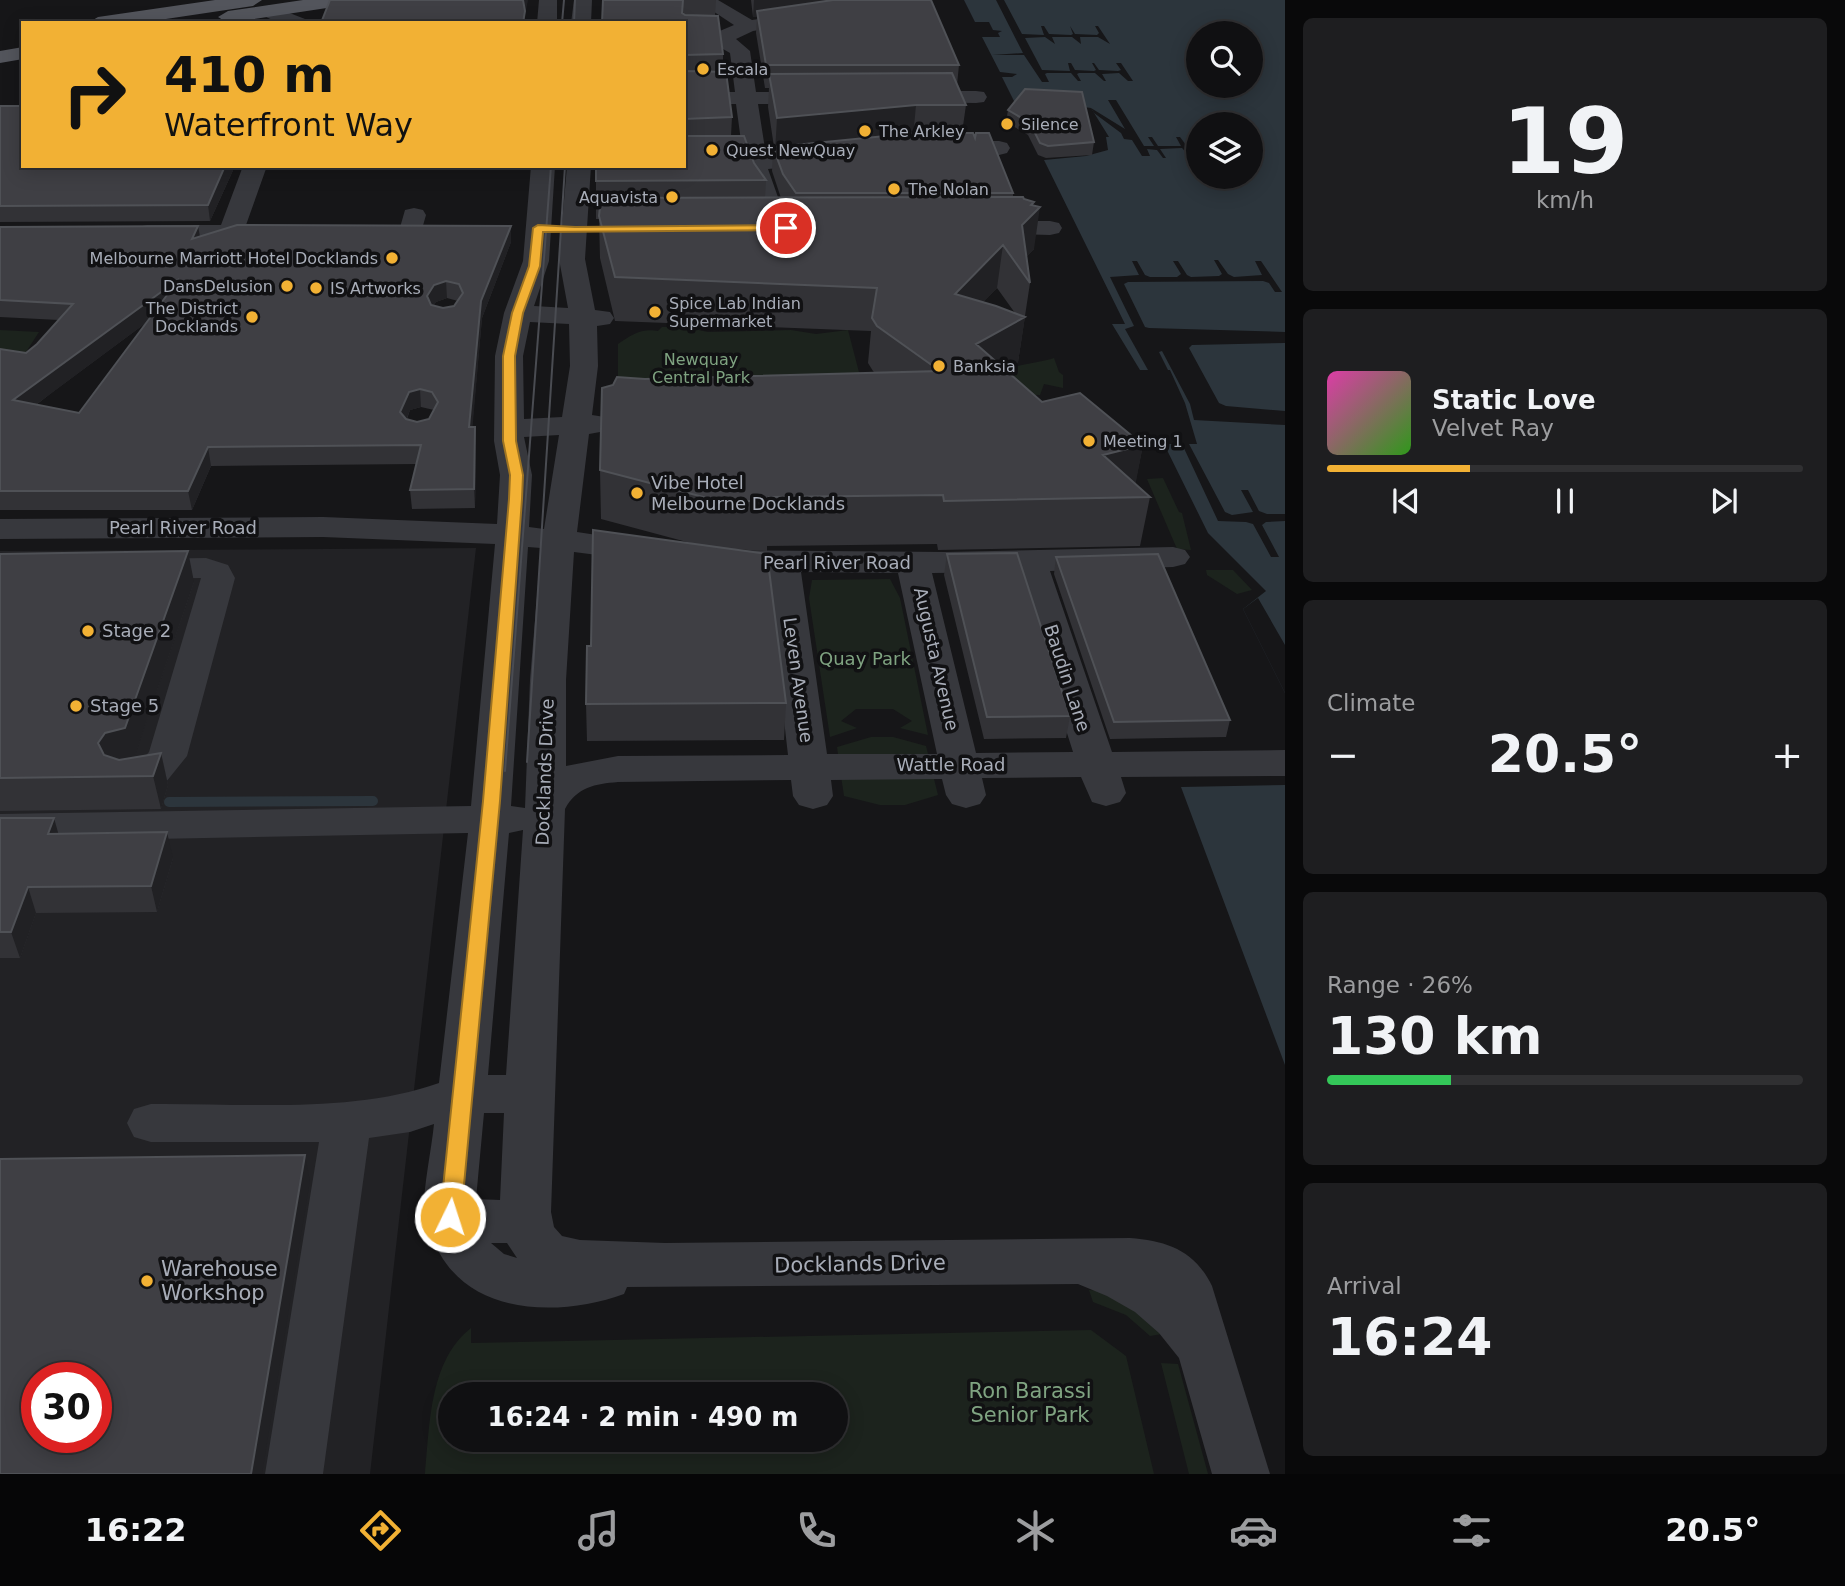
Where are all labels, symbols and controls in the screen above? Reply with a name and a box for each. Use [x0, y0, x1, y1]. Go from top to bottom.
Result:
map controls [1186, 21, 1263, 189]
button: search [1186, 21, 1263, 98]
text: 410 m [164, 47, 334, 104]
icon: right [49, 49, 140, 140]
place label: Escala [717, 60, 768, 79]
marker: Escala [695, 61, 711, 77]
text: 19 [1502, 89, 1628, 194]
text: Waterfront Way [164, 106, 413, 144]
button: layers [1186, 112, 1263, 189]
place label: Silence [1021, 115, 1079, 134]
marker: Silence [999, 116, 1015, 132]
place label: The Arkley [878, 122, 964, 141]
marker: The Arkley [857, 123, 873, 139]
place label: Quest NewQuay [726, 141, 855, 160]
marker: Quest NewQuay [704, 142, 720, 158]
place label: The Nolan [907, 180, 989, 199]
marker: The Nolan [886, 181, 902, 197]
text: km/h [1536, 187, 1594, 213]
place label: Aquavista [579, 188, 658, 207]
marker: Aquavista [664, 189, 680, 205]
pin [756, 198, 816, 258]
icon: arrive [767, 209, 805, 247]
place label: Melbourne Marriott Hotel Docklands [90, 249, 378, 268]
marker: Melbourne Marriott Hotel Docklands [384, 250, 400, 266]
place label: DansDelusion [163, 277, 273, 296]
marker: DansDelusion [279, 278, 295, 294]
place label: IS Artworks [330, 279, 421, 298]
marker: IS Artworks [308, 280, 324, 296]
place label: Spice Lab Indian Supermarket [669, 294, 801, 331]
place label: The District Docklands [145, 299, 238, 336]
marker: Spice Lab Indian Supermarket [647, 304, 663, 320]
marker: The District Docklands [244, 309, 260, 325]
park label: Newquay Central Park [652, 350, 751, 387]
place label: Banksia [953, 357, 1016, 376]
marker: Banksia [931, 358, 947, 374]
text: Static Love [1432, 385, 1596, 415]
text: Velvet Ray [1432, 415, 1554, 441]
place label: Meeting 1 [1103, 432, 1183, 451]
marker: Meeting 1 [1081, 433, 1097, 449]
place label: Vibe Hotel Melbourne Docklands [651, 472, 845, 514]
icon: previous [1387, 482, 1425, 520]
icon: pause [1546, 482, 1584, 520]
icon: next [1705, 482, 1743, 520]
marker: Vibe Hotel Melbourne Docklands [629, 485, 645, 501]
street label: Pearl River Road [109, 517, 257, 538]
street label: Pearl River Road [763, 552, 911, 573]
street label: Augusta Avenue [910, 585, 963, 733]
street label: Leven Avenue [779, 616, 818, 744]
place label: Stage 2 [102, 620, 171, 641]
street label: Baudin Lane [1040, 621, 1095, 734]
marker: Stage 2 [80, 623, 96, 639]
park label: Quay Park [819, 648, 912, 669]
text: Climate [1327, 690, 1416, 716]
place label: Stage 5 [90, 695, 159, 716]
marker: Stage 5 [68, 698, 84, 714]
street label: Docklands Drive [531, 698, 558, 846]
text: 20.5° [1488, 724, 1642, 784]
text: − [1327, 733, 1359, 777]
text: + [1771, 733, 1803, 777]
street label: Wattle Road [897, 754, 1005, 775]
text: Range · 26% [1327, 972, 1473, 998]
text: 130 km [1327, 1006, 1542, 1066]
position arrow [413, 1180, 487, 1254]
street label: Docklands Drive [774, 1251, 946, 1277]
place label: Warehouse Workshop [161, 1257, 278, 1305]
marker: Warehouse Workshop [139, 1273, 155, 1289]
text: Arrival [1327, 1273, 1402, 1299]
text: 16:24 [1327, 1307, 1493, 1367]
speed limit sign: 30 [21, 1362, 112, 1453]
park label: Ron Barassi Senior Park [969, 1379, 1091, 1427]
text: 16:24 · 2 min · 490 m [488, 1402, 798, 1432]
icon: directions [356, 1506, 405, 1555]
icon: music [574, 1506, 623, 1555]
icon: phone [792, 1506, 841, 1555]
icon: climate [1011, 1506, 1060, 1555]
icon: car [1229, 1506, 1278, 1555]
icon: filters [1447, 1506, 1496, 1555]
text: 16:22 [85, 1511, 186, 1549]
text: 20.5° [1665, 1511, 1760, 1549]

